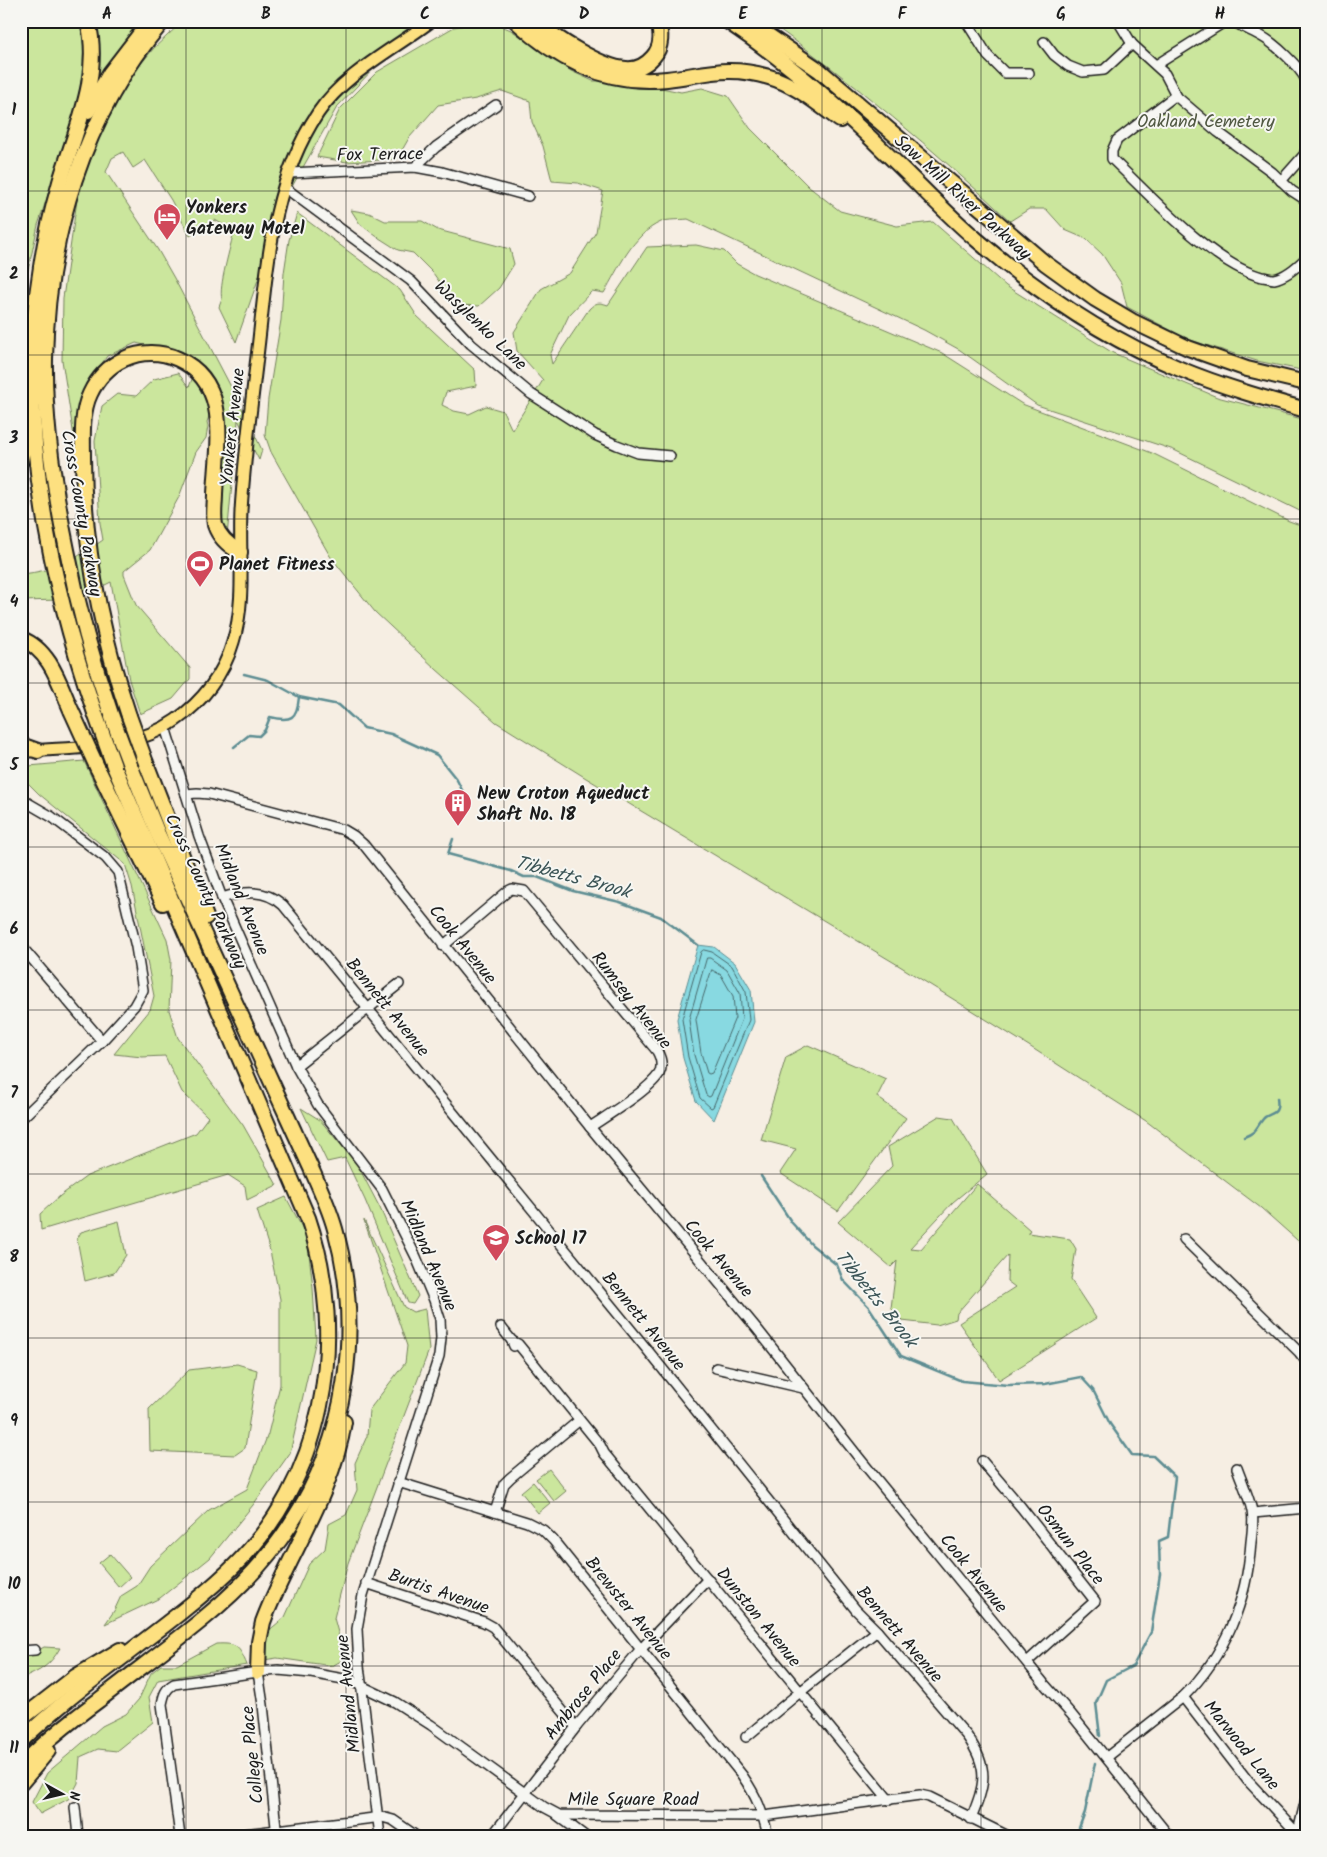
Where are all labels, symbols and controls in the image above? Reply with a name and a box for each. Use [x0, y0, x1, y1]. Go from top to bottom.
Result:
text: A [102, 2, 112, 27]
text: B [261, 2, 271, 27]
text: C [420, 2, 430, 27]
text: D [579, 2, 590, 27]
text: E [739, 2, 749, 27]
text: F [898, 2, 908, 27]
text: G [1056, 2, 1066, 27]
text: H [1215, 2, 1225, 27]
text: 1 [12, 98, 17, 123]
park label: Oakland Cemetery [1137, 108, 1275, 137]
street label: Saw Mill River Parkway [886, 128, 1038, 269]
street label: Fox Terrace [336, 140, 424, 171]
place label: Yonkers Gateway Motel [186, 194, 305, 244]
hotel icon: Yonkers Gateway Motel [152, 202, 182, 241]
text: 2 [9, 262, 19, 287]
street label: Wasylenko Lane [427, 274, 533, 378]
street label: Yonkers Avenue [213, 367, 254, 488]
text: 3 [9, 426, 19, 451]
street label: Cross County Parkway [52, 428, 110, 599]
sports icon: Planet Fitness [185, 549, 215, 588]
place label: Planet Fitness [219, 551, 335, 580]
text: 4 [10, 590, 19, 615]
text: 5 [9, 753, 20, 778]
place label: New Croton Aqueduct Shaft No. 18 [477, 780, 650, 830]
building icon: New Croton Aqueduct Shaft No. 18 [443, 788, 473, 827]
street label: Cross County Parkway [156, 809, 254, 975]
street label: Midland Avenue [205, 839, 276, 960]
water label: Tibbetts Brook [512, 848, 636, 909]
street label: Cook Avenue [420, 899, 503, 991]
text: 6 [10, 917, 19, 942]
street label: Rumsey Avenue [583, 946, 679, 1056]
street label: Bennett Avenue [337, 952, 436, 1064]
text: 7 [10, 1081, 18, 1106]
street label: Midland Avenue [391, 1195, 464, 1316]
street label: Cook Avenue [676, 1213, 760, 1305]
school or university icon: School 17 [481, 1223, 511, 1262]
place label: School 17 [515, 1225, 586, 1254]
water label: Tibbetts Brook [827, 1244, 926, 1357]
text: 8 [9, 1245, 19, 1270]
street label: Bennett Avenue [593, 1266, 692, 1378]
text: 9 [10, 1409, 18, 1434]
street label: Osmun Place [1028, 1498, 1111, 1592]
street label: Cook Avenue [931, 1528, 1014, 1620]
street label: Brewster Avenue [577, 1551, 679, 1667]
street label: Dunston Avenue [708, 1561, 808, 1675]
street label: Burtis Avenue [384, 1562, 493, 1623]
text: 10 [7, 1572, 21, 1597]
street label: Bennett Avenue [848, 1580, 950, 1690]
street label: Midland Avenue [329, 1633, 370, 1755]
street label: Ambrose Place [538, 1643, 630, 1747]
street label: Marwood Lane [1195, 1694, 1286, 1797]
street label: College Place [234, 1704, 273, 1805]
text: 11 [9, 1736, 19, 1761]
north arrow [38, 1770, 88, 1820]
street label: Mile Square Road [568, 1786, 699, 1815]
text: N [62, 1790, 85, 1802]

